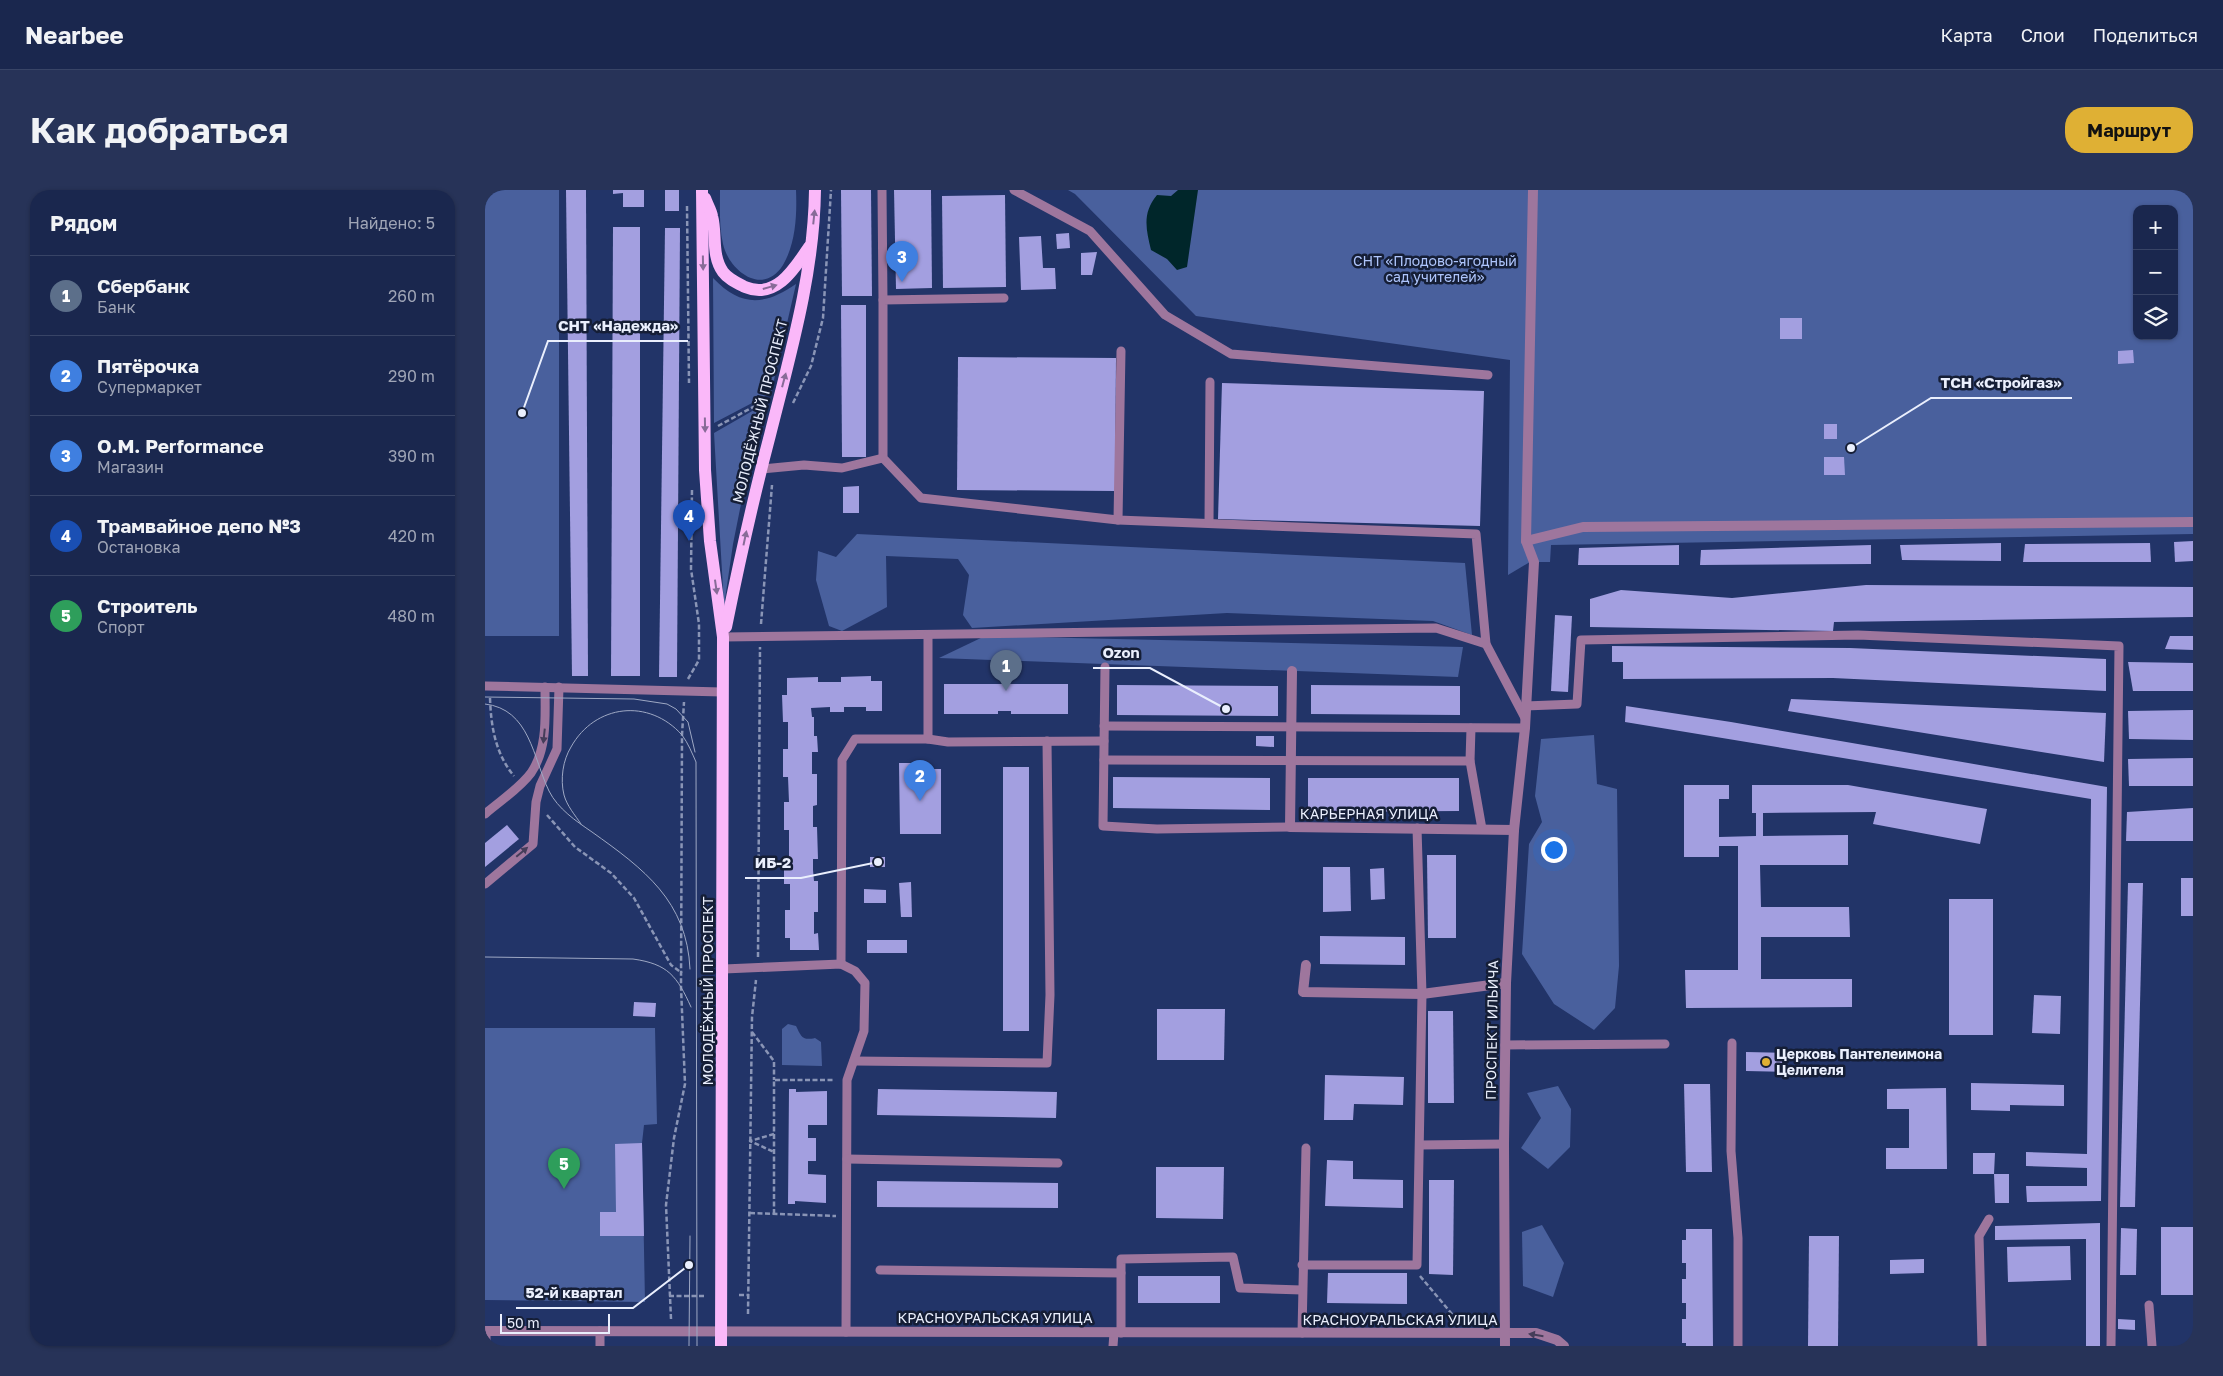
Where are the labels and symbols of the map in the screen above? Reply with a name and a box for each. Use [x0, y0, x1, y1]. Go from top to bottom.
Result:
one-way arrow [810, 209, 818, 225]
pin: 3 [886, 241, 918, 282]
park label: СНТ «Плодово-ягодный сад учителей» [1353, 252, 1517, 285]
one-way arrow [699, 255, 707, 271]
one-way arrow [762, 283, 778, 291]
callout: СНТ «Надежда» [548, 311, 688, 341]
text: СНТ «Надежда» [558, 316, 678, 334]
street label: МОЛОДЁЖНЫЙ ПРОСПЕКТ [728, 317, 791, 505]
callout: ТСН «Стройгаз» [1931, 368, 2072, 398]
one-way arrow [780, 373, 788, 388]
text: ТСН «Стройгаз» [1941, 373, 2061, 391]
one-way arrow [701, 418, 709, 434]
pin: 4 [673, 500, 705, 541]
one-way arrow [741, 530, 749, 545]
one-way arrow [713, 579, 721, 595]
callout: Ozon [1093, 638, 1150, 668]
text: Ozon [1102, 643, 1140, 661]
pin: 1 [990, 650, 1022, 691]
one-way arrow [540, 728, 548, 744]
pin: 2 [904, 760, 936, 801]
street label: КАРЬЕРНАЯ УЛИЦА [1300, 805, 1439, 822]
your location [1541, 837, 1567, 863]
one-way arrow [516, 847, 529, 858]
callout: ИБ-2 [745, 848, 801, 878]
text: ИБ-2 [755, 853, 791, 871]
street label: МОЛОДЁЖНЫЙ ПРОСПЕКТ [699, 896, 716, 1085]
street label: ПРОСПЕКТ ИЛЬИЧА [1482, 959, 1501, 1100]
place label: Церковь Пантелеимона Целителя [1776, 1045, 1942, 1078]
marker: Церковь Пантелеимона Целителя [1760, 1056, 1772, 1068]
pin: 5 [548, 1148, 580, 1189]
callout: 52-й квартал [516, 1278, 633, 1308]
text: 52-й квартал [525, 1283, 623, 1301]
street label: КРАСНОУРАЛЬСКАЯ УЛИЦА [897, 1309, 1093, 1326]
scale bar [500, 1311, 610, 1334]
street label: КРАСНОУРАЛЬСКАЯ УЛИЦА [1302, 1311, 1498, 1328]
one-way arrow [1528, 1330, 1544, 1338]

